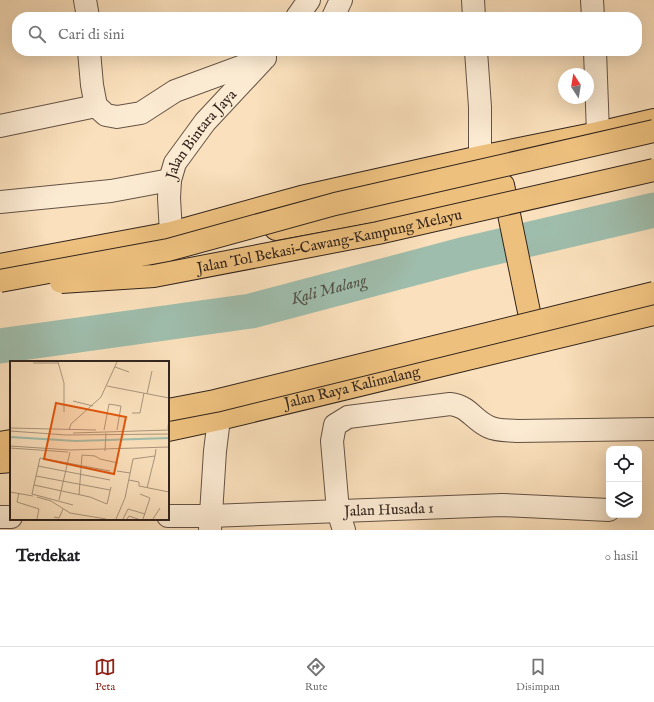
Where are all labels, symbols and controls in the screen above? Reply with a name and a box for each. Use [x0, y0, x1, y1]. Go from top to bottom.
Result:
search box [12, 12, 642, 56]
icon: search [26, 23, 48, 45]
text: Cari di sini [58, 25, 125, 44]
north arrow [558, 68, 594, 104]
street label: Jalan Bintara Jaya [161, 85, 241, 183]
street label: Jalan Tol Bekasi–Cawang–Kampung Melayu [193, 205, 464, 277]
water label: Kali Malang [288, 271, 370, 310]
inset map [10, 361, 169, 520]
street label: Jalan Raya Kalimalang [280, 361, 423, 413]
map controls [606, 446, 642, 518]
button: locate [606, 446, 642, 482]
button: layers [606, 482, 642, 518]
street label: Jalan Husada 1 [342, 498, 434, 521]
text: Terdekat [16, 546, 80, 567]
text: 0 hasil [605, 548, 638, 565]
tab: Peta [94, 656, 116, 694]
tab: Rute [305, 656, 328, 694]
tab: Disimpan [516, 656, 560, 694]

